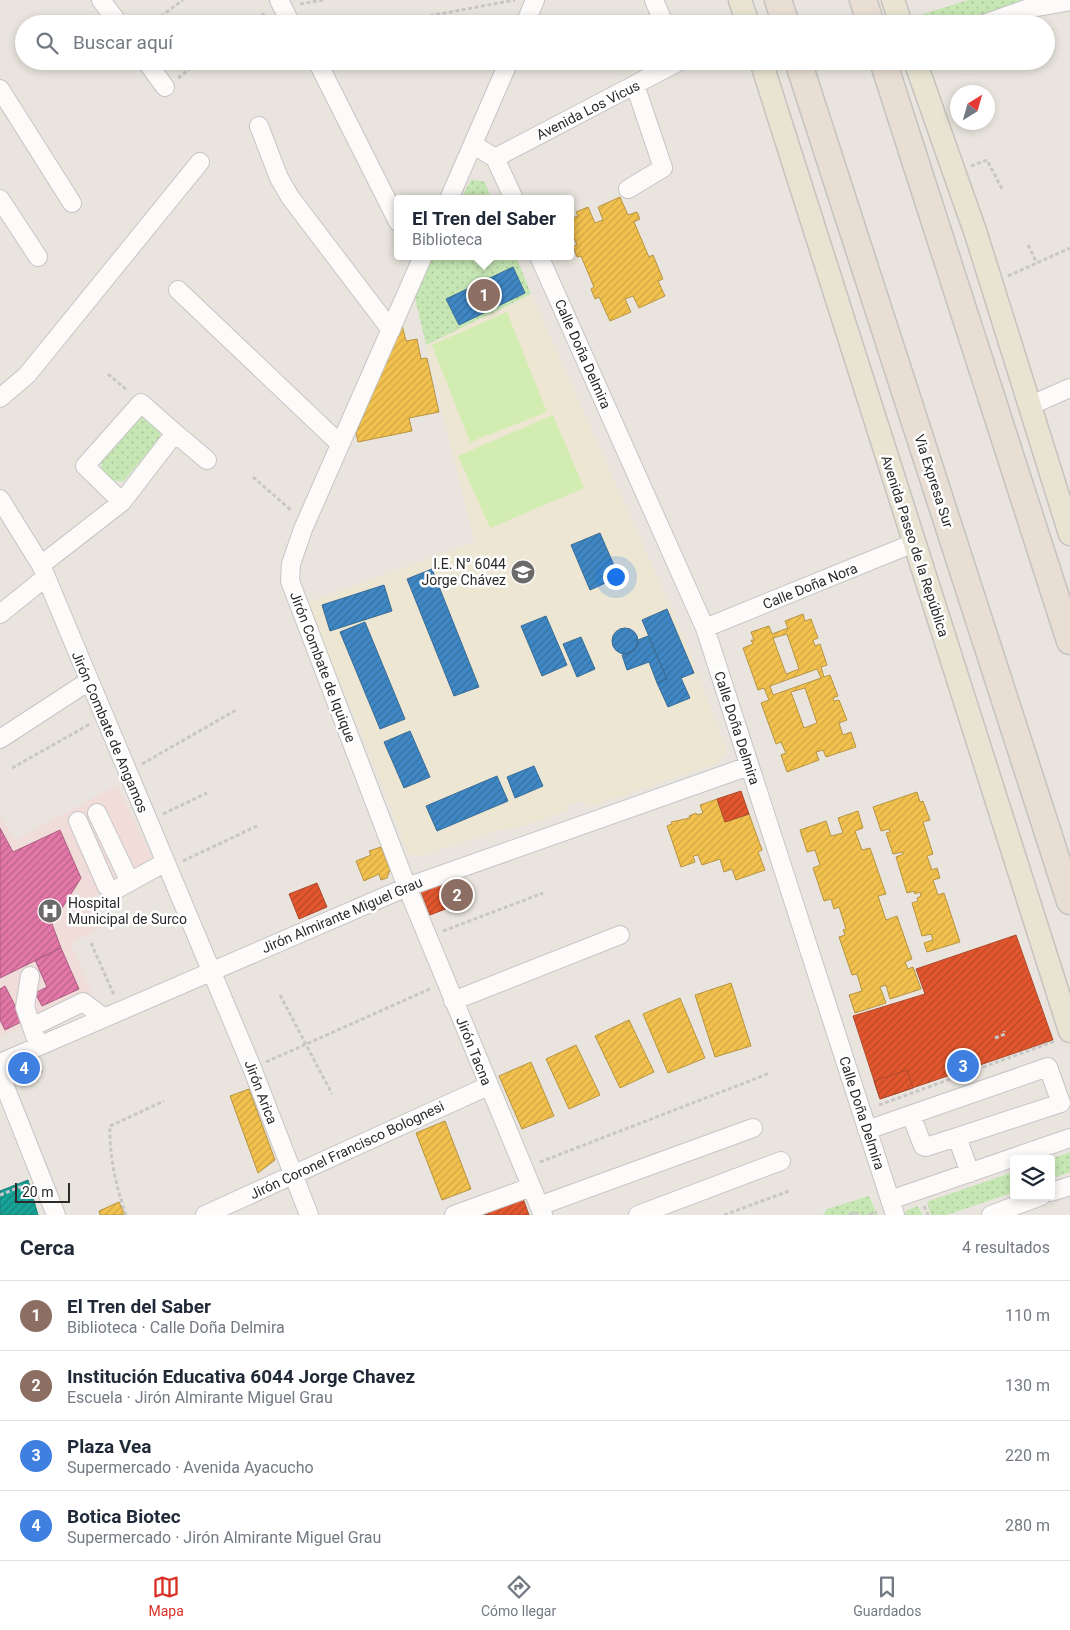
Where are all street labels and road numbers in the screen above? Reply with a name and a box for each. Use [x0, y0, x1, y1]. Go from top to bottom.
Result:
street label: Avenida Los Vicus [534, 77, 642, 143]
street label: Calle Doña Delmira [552, 297, 614, 411]
street label: Via Expresa Sur [911, 432, 957, 530]
street label: Avenida Paseo de la República [878, 453, 952, 639]
street label: Calle Doña Nora [760, 560, 860, 612]
street label: Jirón Combate de Iquique [287, 589, 359, 745]
street label: Jirón Combate de Angamos [69, 649, 151, 815]
street label: Calle Doña Delmira [711, 669, 763, 787]
street label: Jirón Almirante Miguel Grau [259, 874, 425, 956]
street label: Jirón Tacna [453, 1014, 495, 1088]
street label: Calle Doña Delmira [836, 1054, 888, 1172]
street label: Jirón Arica [241, 1058, 281, 1126]
street label: Jirón Coronel Francisco Bolognesi [247, 1098, 447, 1202]

